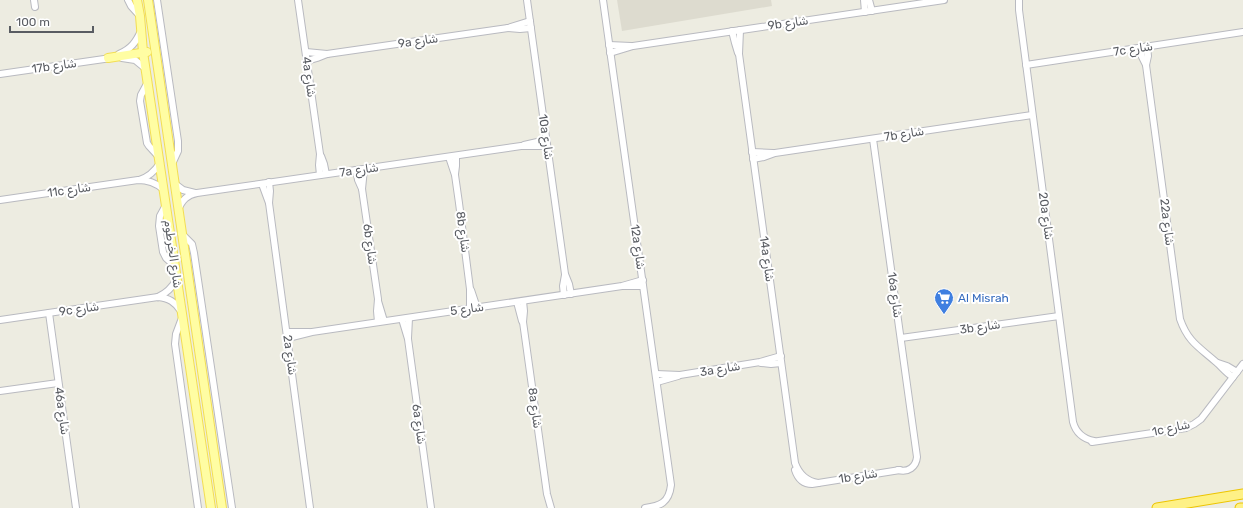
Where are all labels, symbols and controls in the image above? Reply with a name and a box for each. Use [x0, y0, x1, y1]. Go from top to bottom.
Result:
scale bar [10, 8, 93, 34]
street label: 9b شارع [767, 13, 810, 35]
text: 100 m [16, 15, 50, 29]
street label: 9a شارع [397, 31, 439, 53]
street label: 7c شارع [1112, 39, 1154, 61]
street label: 17b شارع [31, 56, 78, 78]
street label: 4a شارع [297, 56, 319, 99]
street label: 10a شارع [534, 113, 556, 161]
street label: 7b شارع [883, 124, 925, 146]
street label: 7a شارع [338, 160, 380, 182]
street label: 11c شارع [46, 180, 92, 202]
street label: 20a شارع [1034, 191, 1056, 241]
street label: 22a شارع [1155, 198, 1177, 247]
street label: 8b شارع [451, 210, 473, 254]
street label: شارع الخرطوم [159, 219, 185, 289]
street label: 6b شارع [358, 223, 380, 266]
street label: 12a شارع [626, 223, 648, 271]
street label: 14a شارع [755, 235, 777, 283]
street label: 16a شارع [883, 271, 905, 319]
supermarket icon: Al Misrah [933, 287, 955, 315]
place label: Al Misrah [958, 291, 1009, 305]
street label: 9c شارع [58, 299, 100, 321]
street label: شارع 5 [449, 300, 485, 320]
street label: 3b شارع [959, 317, 1002, 339]
street label: 2a شارع [278, 334, 300, 376]
street label: 3a شارع [699, 359, 742, 381]
street label: 46a شارع [50, 386, 72, 436]
street label: 8a شارع [523, 387, 545, 430]
street label: 6a شارع [407, 403, 429, 445]
street label: 1c شارع [1151, 417, 1192, 441]
street label: 1b شارع [838, 466, 879, 488]

